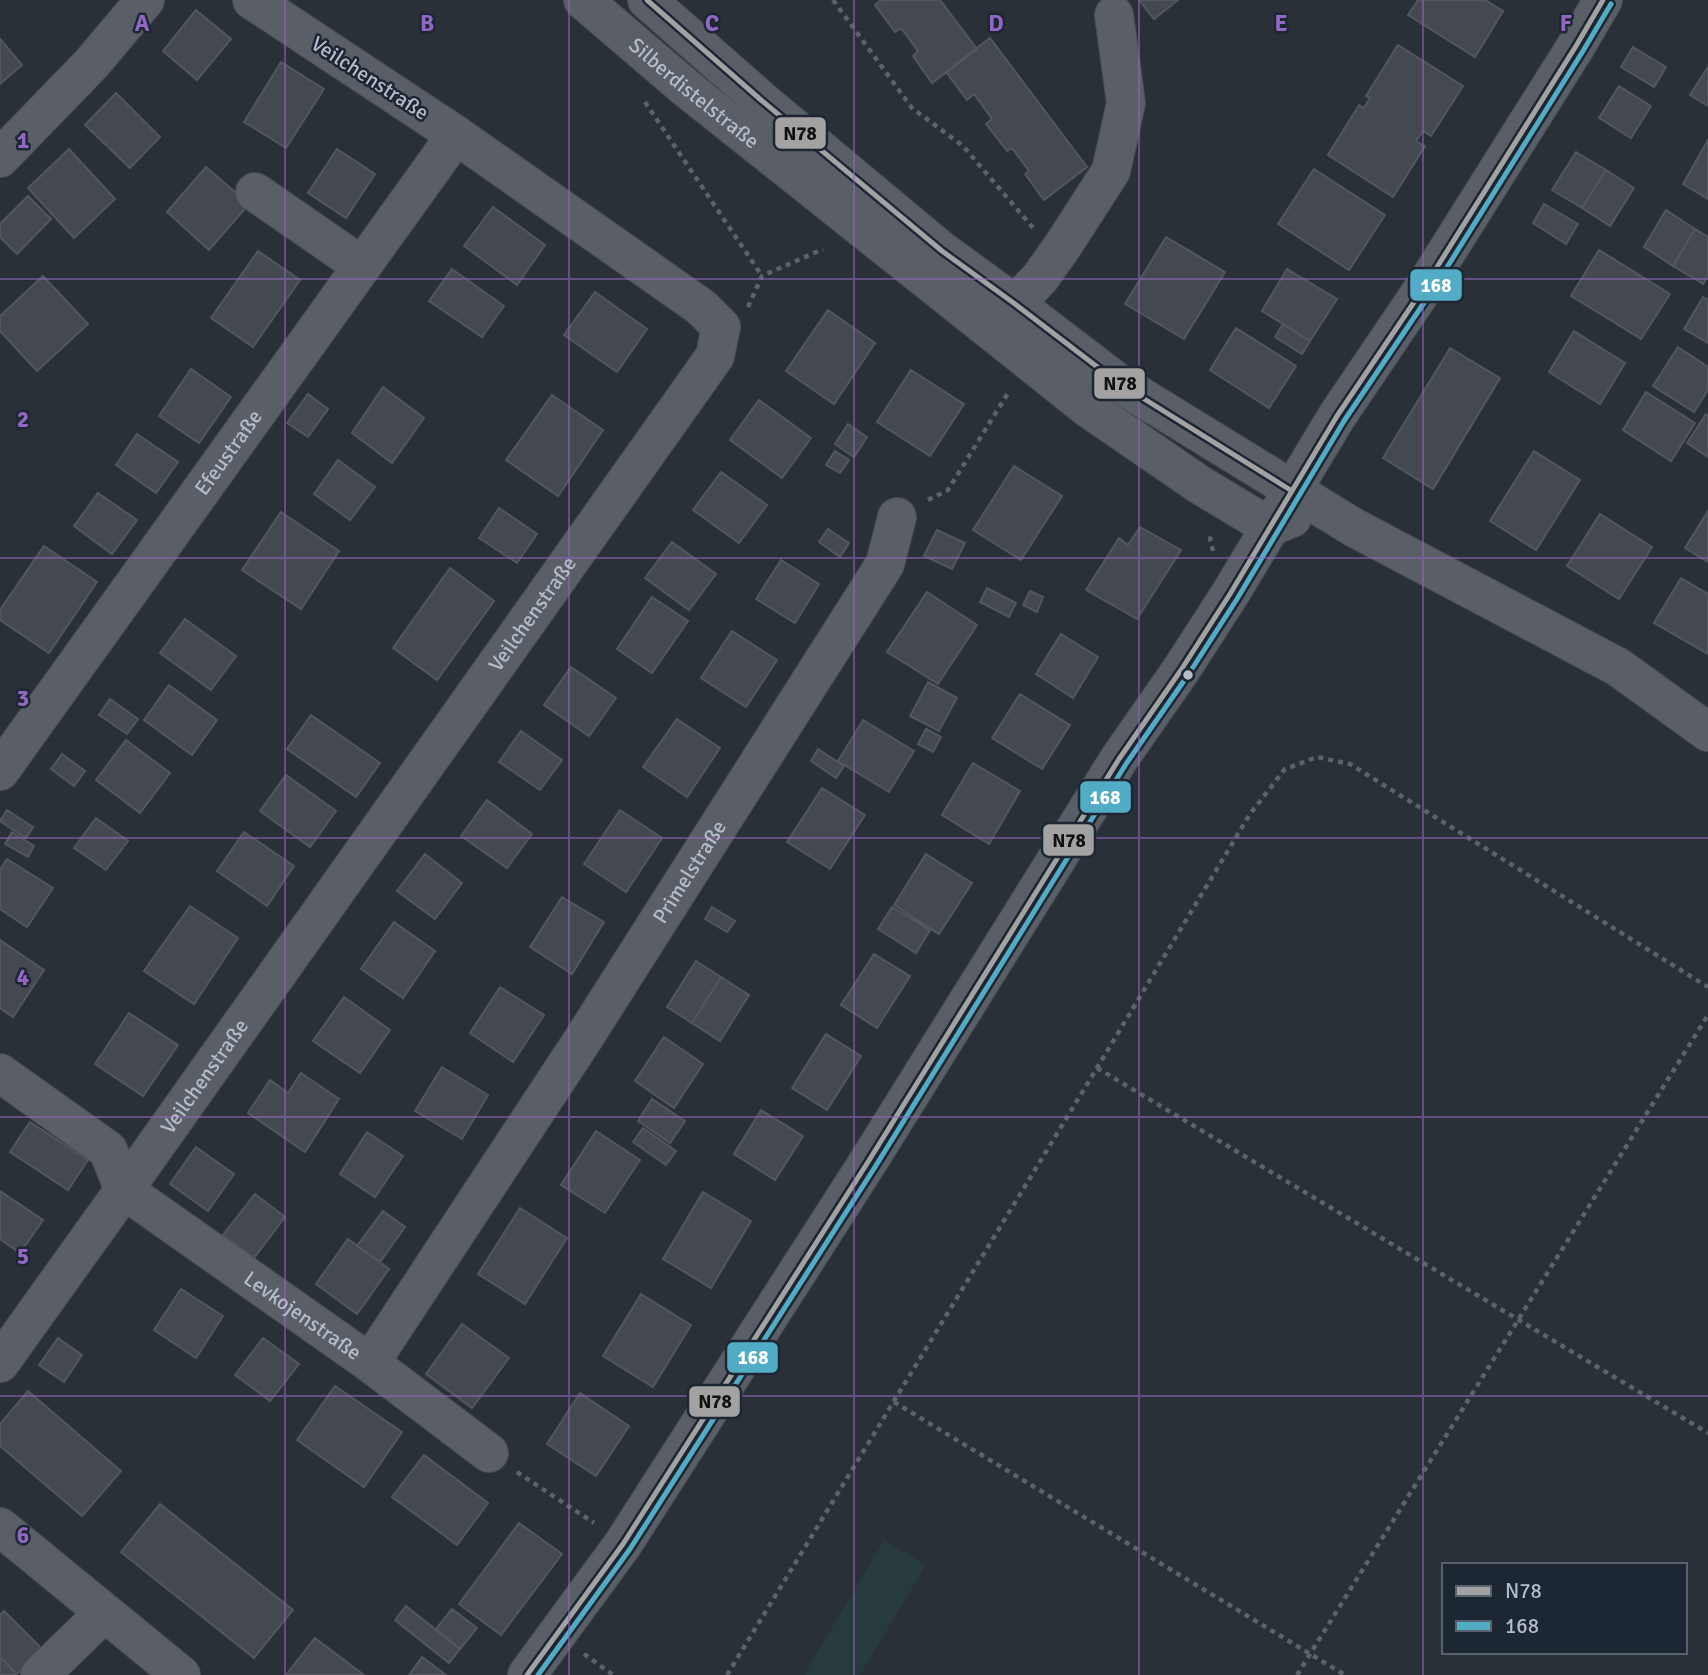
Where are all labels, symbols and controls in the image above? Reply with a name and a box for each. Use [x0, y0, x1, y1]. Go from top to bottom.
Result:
text: A [135, 9, 150, 38]
text: B [420, 9, 434, 38]
text: C [705, 9, 719, 38]
text: D [988, 9, 1004, 38]
text: E [1274, 9, 1288, 38]
text: F [1560, 9, 1572, 38]
street label: Veilchenstraße [306, 30, 434, 126]
street label: Silberdistelstraße [624, 32, 765, 154]
line badge: N78 [774, 116, 827, 150]
text: N78 [783, 122, 817, 146]
text: 1 [17, 126, 29, 155]
line badge: 168 [1409, 268, 1463, 302]
text: 168 [1421, 274, 1451, 298]
line badge: N78 [1093, 367, 1146, 400]
text: N78 [1103, 372, 1137, 396]
text: 2 [17, 405, 29, 434]
street label: Efeustraße [189, 405, 268, 500]
street label: Veilchenstraße [483, 551, 582, 676]
unlabelled marker [1181, 668, 1195, 682]
text: 3 [17, 684, 29, 713]
line badge: 168 [1079, 780, 1132, 814]
text: 168 [1090, 786, 1120, 810]
street label: Primelstraße [647, 815, 732, 928]
line badge: N78 [1042, 823, 1095, 857]
text: N78 [1052, 829, 1086, 853]
text: 4 [17, 963, 29, 992]
street label: Veilchenstraße [155, 1014, 254, 1139]
text: 5 [17, 1242, 29, 1271]
street label: Levkojenstraße [239, 1265, 366, 1366]
line badge: 168 [726, 1341, 779, 1374]
text: 168 [738, 1346, 768, 1370]
line badge: N78 [688, 1385, 741, 1418]
text: N78 [698, 1390, 732, 1414]
text: 6 [17, 1521, 29, 1550]
legend [1442, 1563, 1687, 1654]
text: N78 [1505, 1578, 1542, 1604]
text: 168 [1505, 1613, 1539, 1639]

